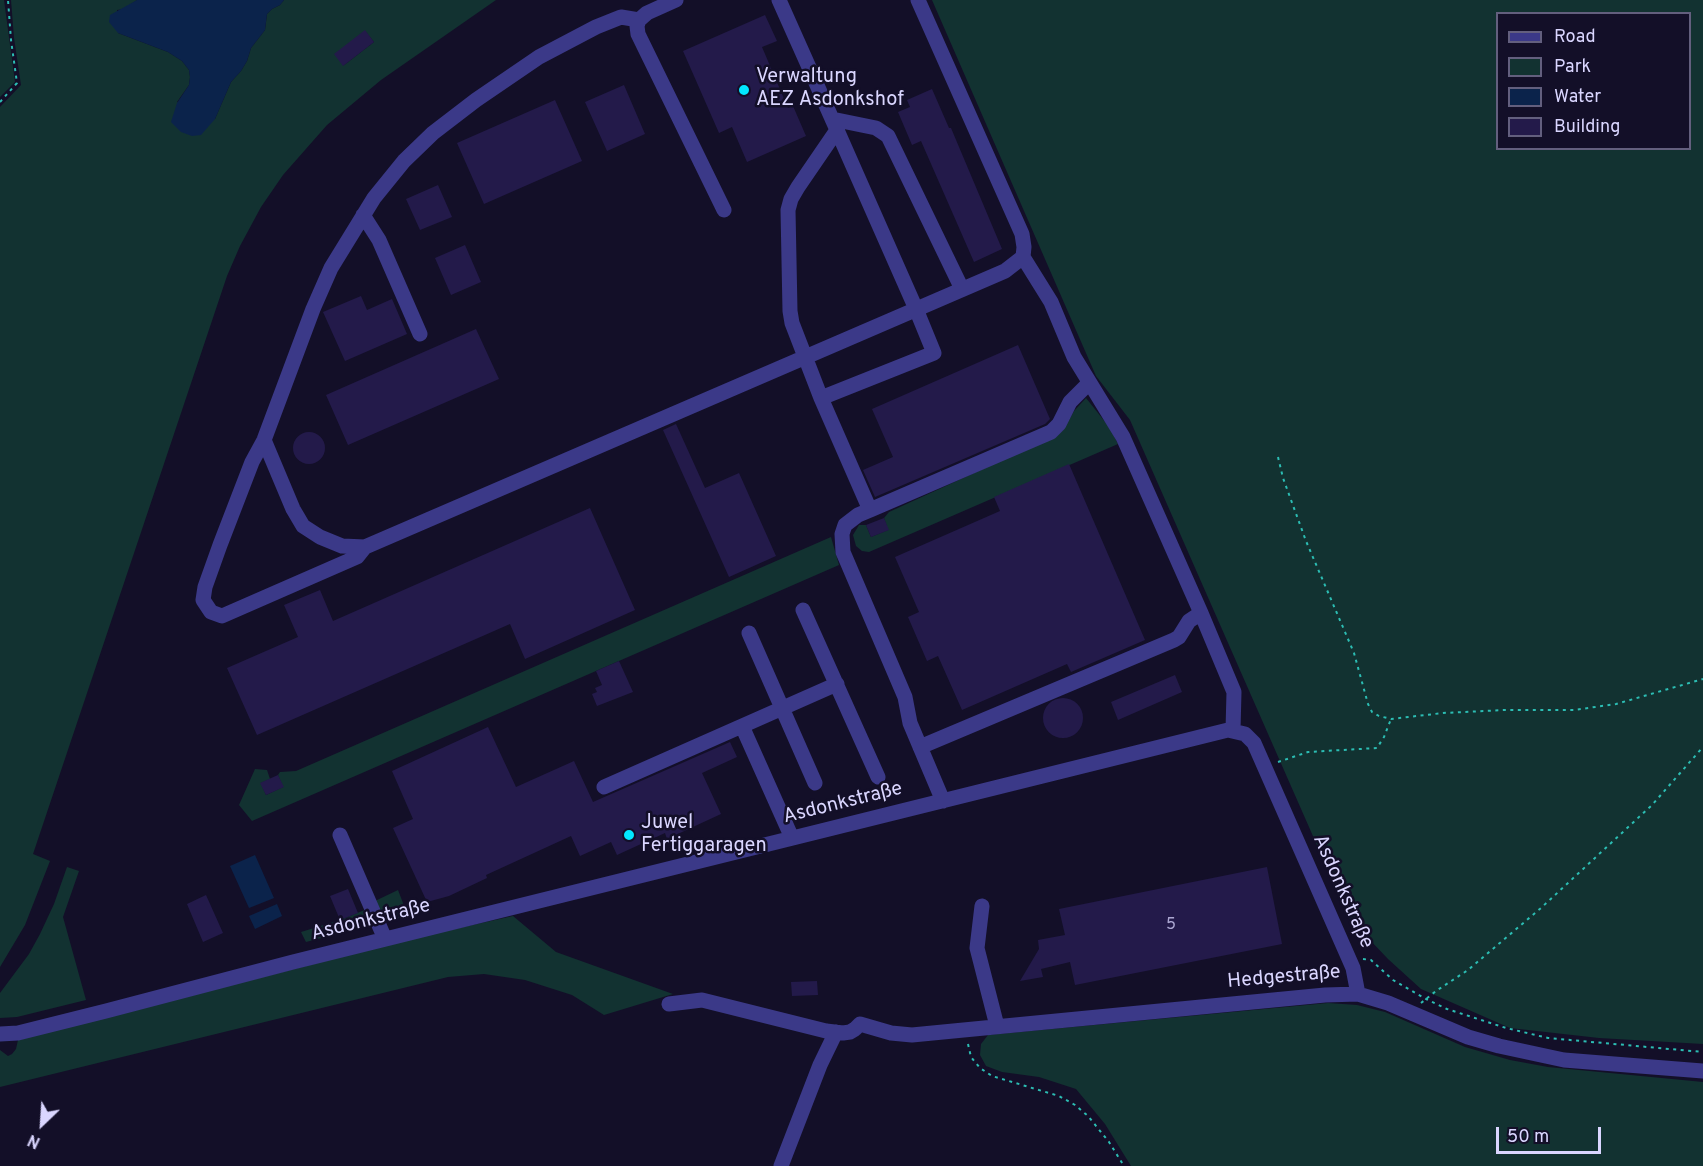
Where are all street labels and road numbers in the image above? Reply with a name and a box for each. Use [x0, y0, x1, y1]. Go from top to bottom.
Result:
street label: Asdonkstraße [781, 778, 905, 830]
street label: Asdonkstraße [1306, 831, 1378, 953]
street label: Asdonkstraße [309, 895, 433, 947]
street label: Hedgestraße [1226, 961, 1342, 995]

